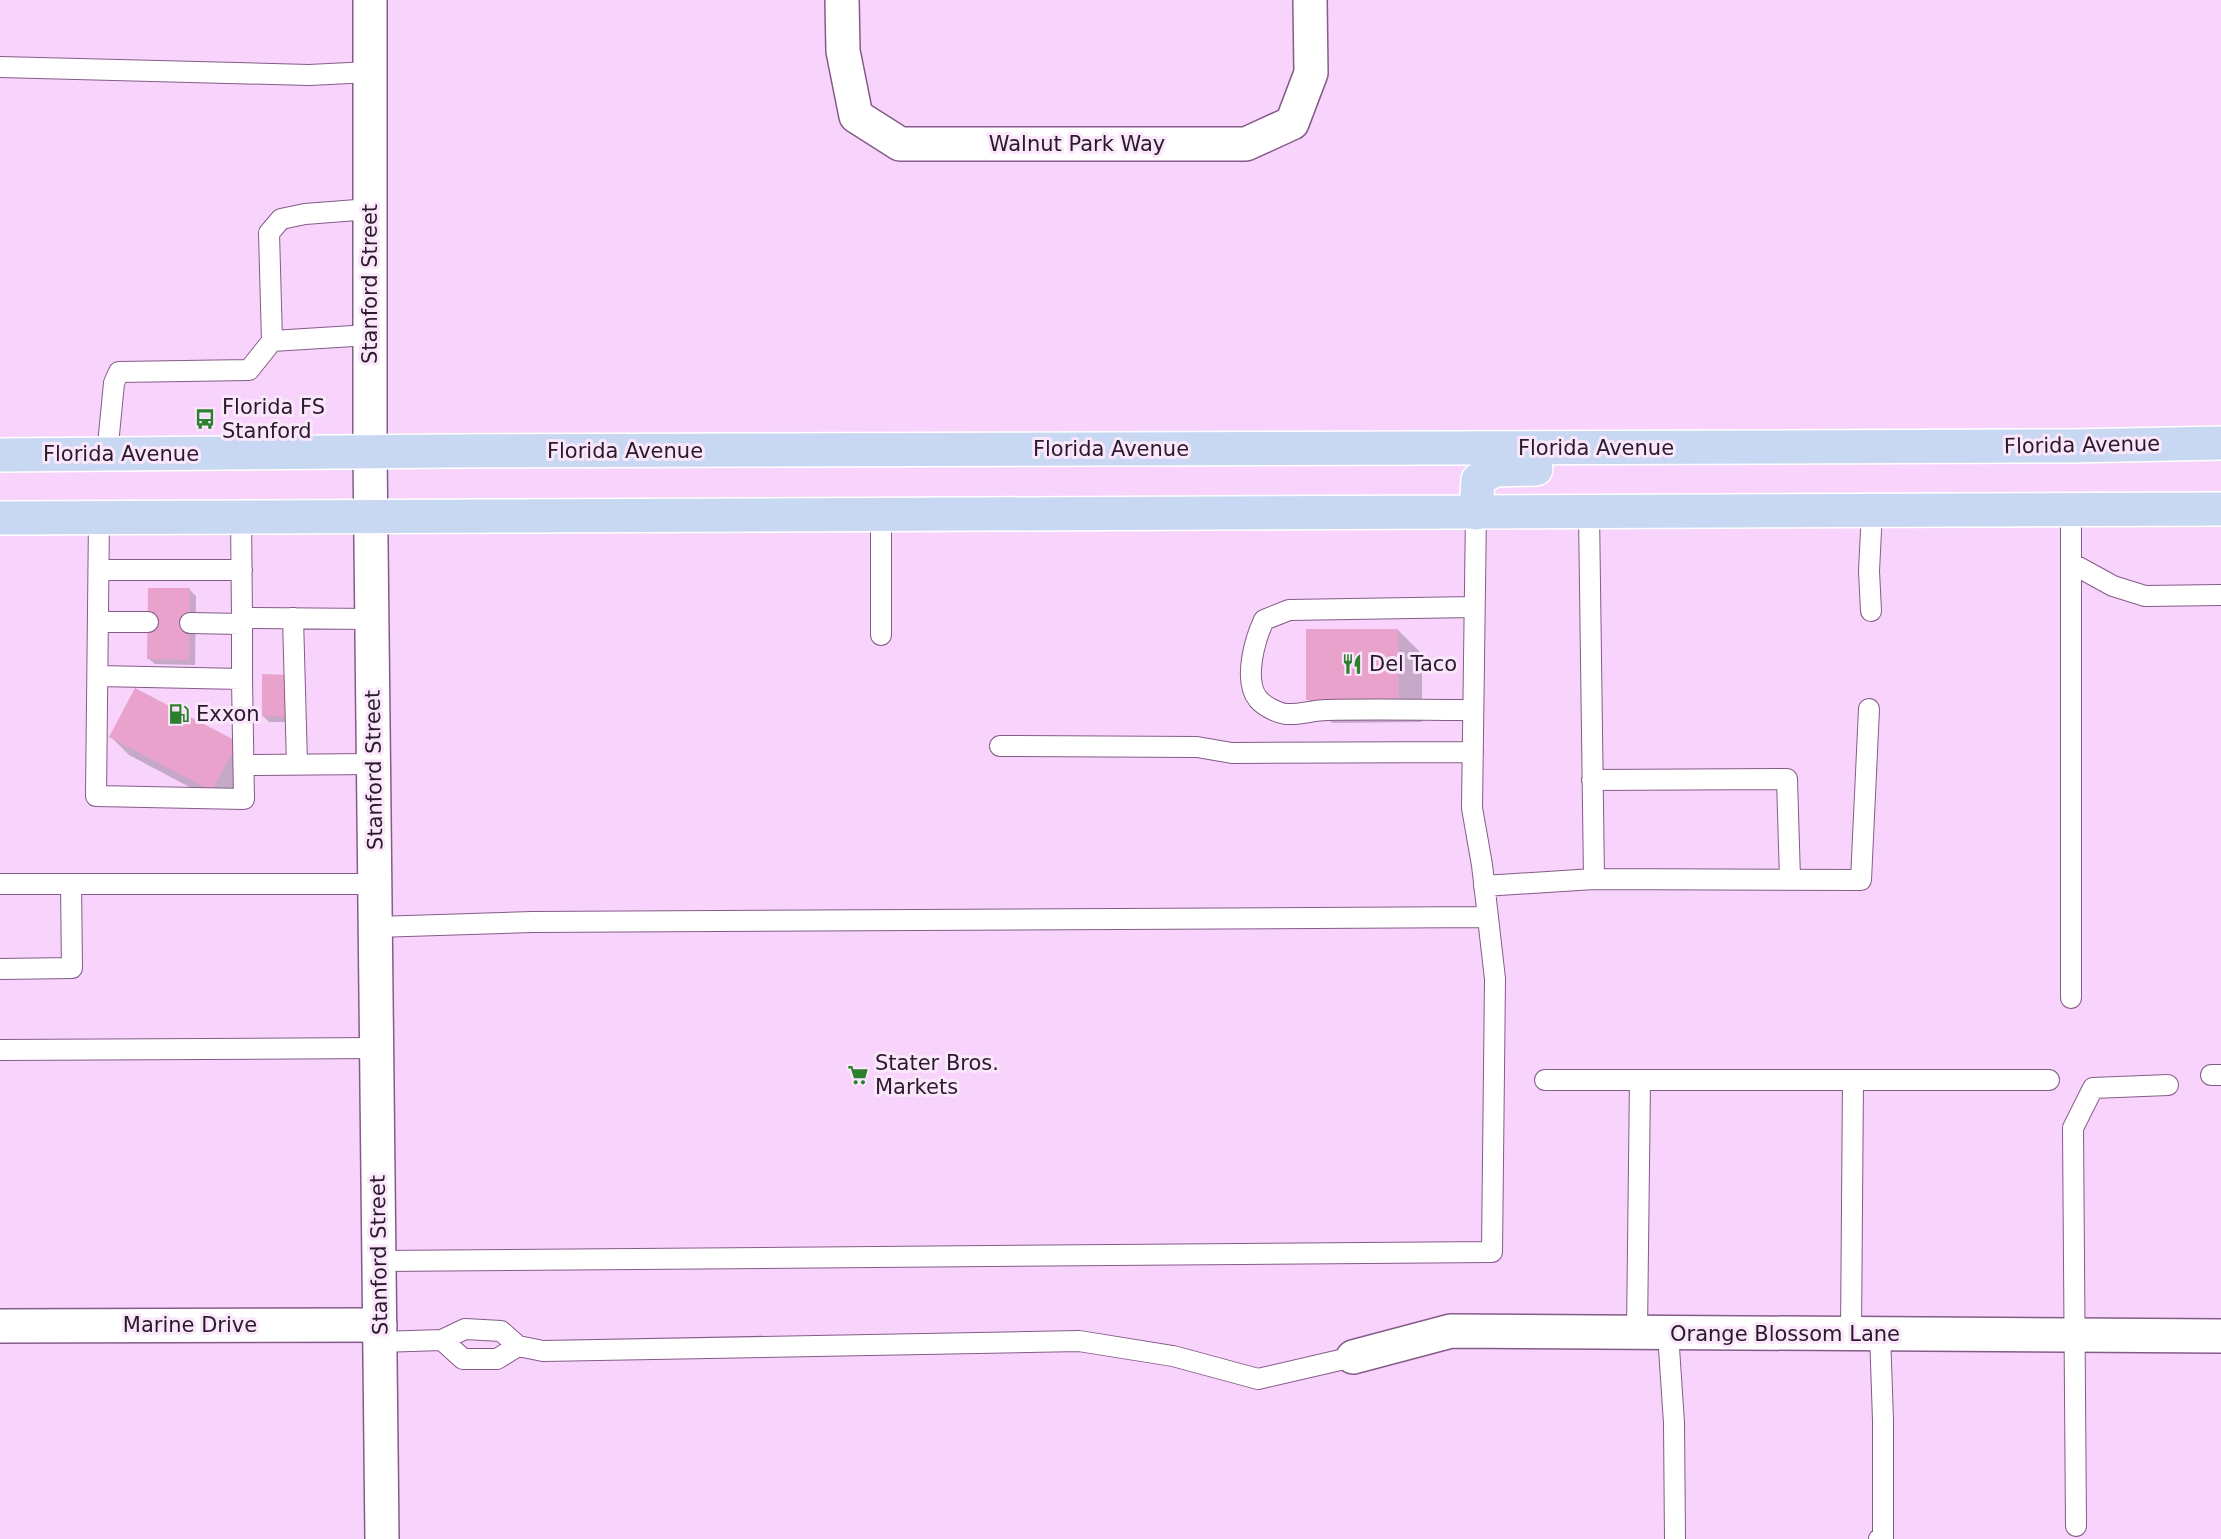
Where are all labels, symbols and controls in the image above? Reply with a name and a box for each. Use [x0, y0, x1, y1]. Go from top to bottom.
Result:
street label: Walnut Park Way [989, 132, 1165, 156]
street label: Stanford Street [358, 204, 382, 364]
place label: Florida FS Stanford [222, 395, 325, 443]
bus stop icon: Florida FS Stanford [193, 407, 217, 431]
street label: Florida Avenue [2004, 432, 2160, 458]
street label: Florida Avenue [1518, 436, 1674, 460]
street label: Florida Avenue [1033, 437, 1189, 461]
street label: Florida Avenue [547, 439, 703, 463]
street label: Florida Avenue [43, 442, 199, 466]
restaurant icon: Del Taco [1340, 652, 1364, 676]
place label: Del Taco [1369, 652, 1457, 676]
street label: Stanford Street [361, 690, 387, 850]
fuel station icon: Exxon [167, 702, 191, 726]
place label: Exxon [196, 702, 260, 726]
place label: Stater Bros. Markets [875, 1051, 999, 1099]
supermarket icon: Stater Bros. Markets [846, 1063, 870, 1087]
street label: Stanford Street [366, 1175, 392, 1335]
street label: Marine Drive [123, 1313, 257, 1337]
street label: Orange Blossom Lane [1670, 1322, 1900, 1346]

